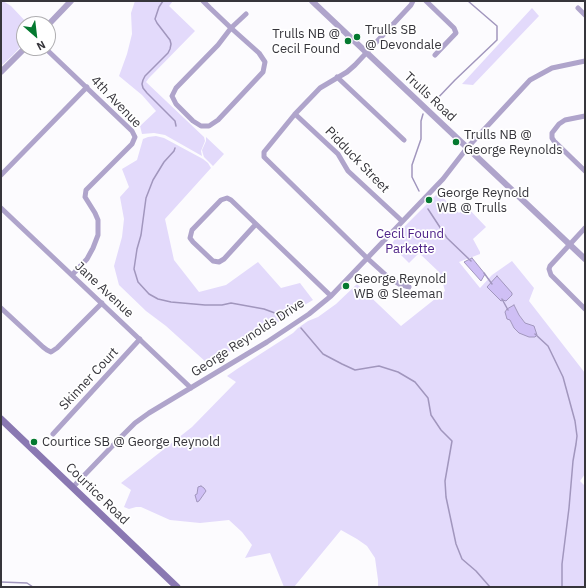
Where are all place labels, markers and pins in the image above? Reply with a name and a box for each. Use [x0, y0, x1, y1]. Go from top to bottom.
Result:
place label: Trulls SB @ Devondale [365, 22, 442, 53]
place label: Trulls NB @ Cecil Found [272, 26, 340, 57]
marker: Trulls SB @ Devondale [352, 32, 362, 42]
marker: Trulls NB @ Cecil Found [343, 36, 353, 46]
place label: Trulls NB @ George Reynolds [464, 127, 563, 158]
marker: Trulls NB @ George Reynolds [451, 137, 461, 147]
place label: George Reynold WB @ Trulls [437, 185, 529, 216]
marker: George Reynold WB @ Trulls [424, 195, 434, 205]
place label: George Reynold WB @ Sleeman [354, 271, 446, 302]
marker: George Reynold WB @ Sleeman [341, 281, 351, 291]
place label: Courtice SB @ George Reynold [42, 434, 220, 450]
marker: Courtice SB @ George Reynold [29, 437, 39, 447]

